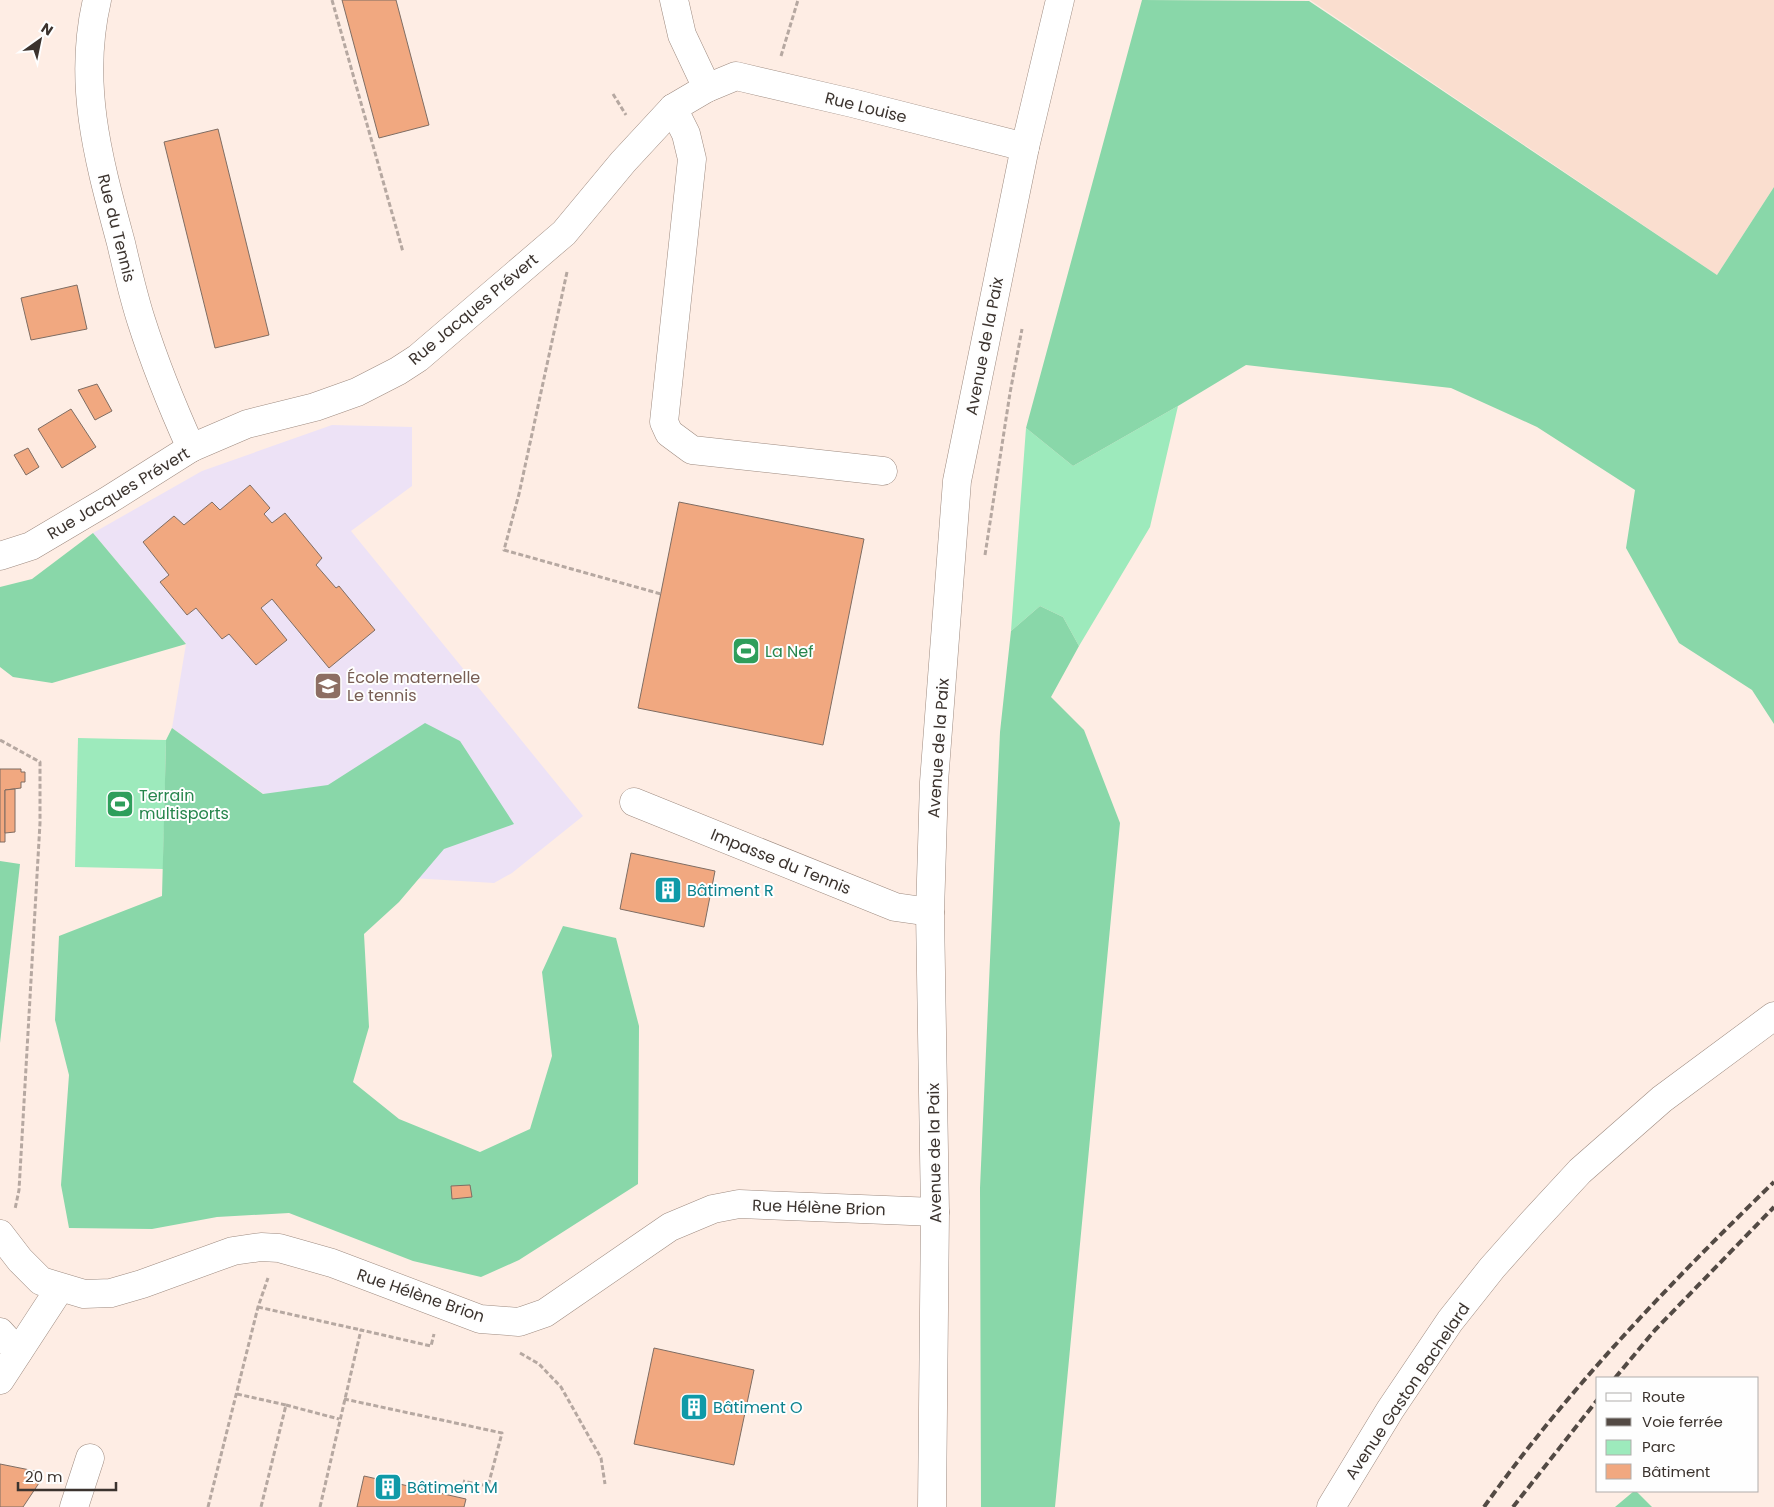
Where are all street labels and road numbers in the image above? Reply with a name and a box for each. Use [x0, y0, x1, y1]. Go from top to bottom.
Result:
street label: Rue Louise [822, 86, 909, 129]
street label: Rue du Tennis [92, 172, 141, 285]
street label: Rue Jacques Prévert [404, 248, 543, 370]
street label: Avenue de la Paix [960, 275, 1009, 417]
street label: Rue Jacques Prévert [43, 442, 194, 545]
street label: Avenue de la Paix [922, 677, 955, 819]
street label: Impasse du Tennis [707, 823, 854, 900]
street label: Avenue de la Paix [922, 1082, 947, 1223]
street label: Rue Hélène Brion [752, 1194, 886, 1221]
street label: Rue Hélène Brion [354, 1263, 488, 1328]
street label: Avenue Gaston Bachelard [1340, 1298, 1475, 1484]

